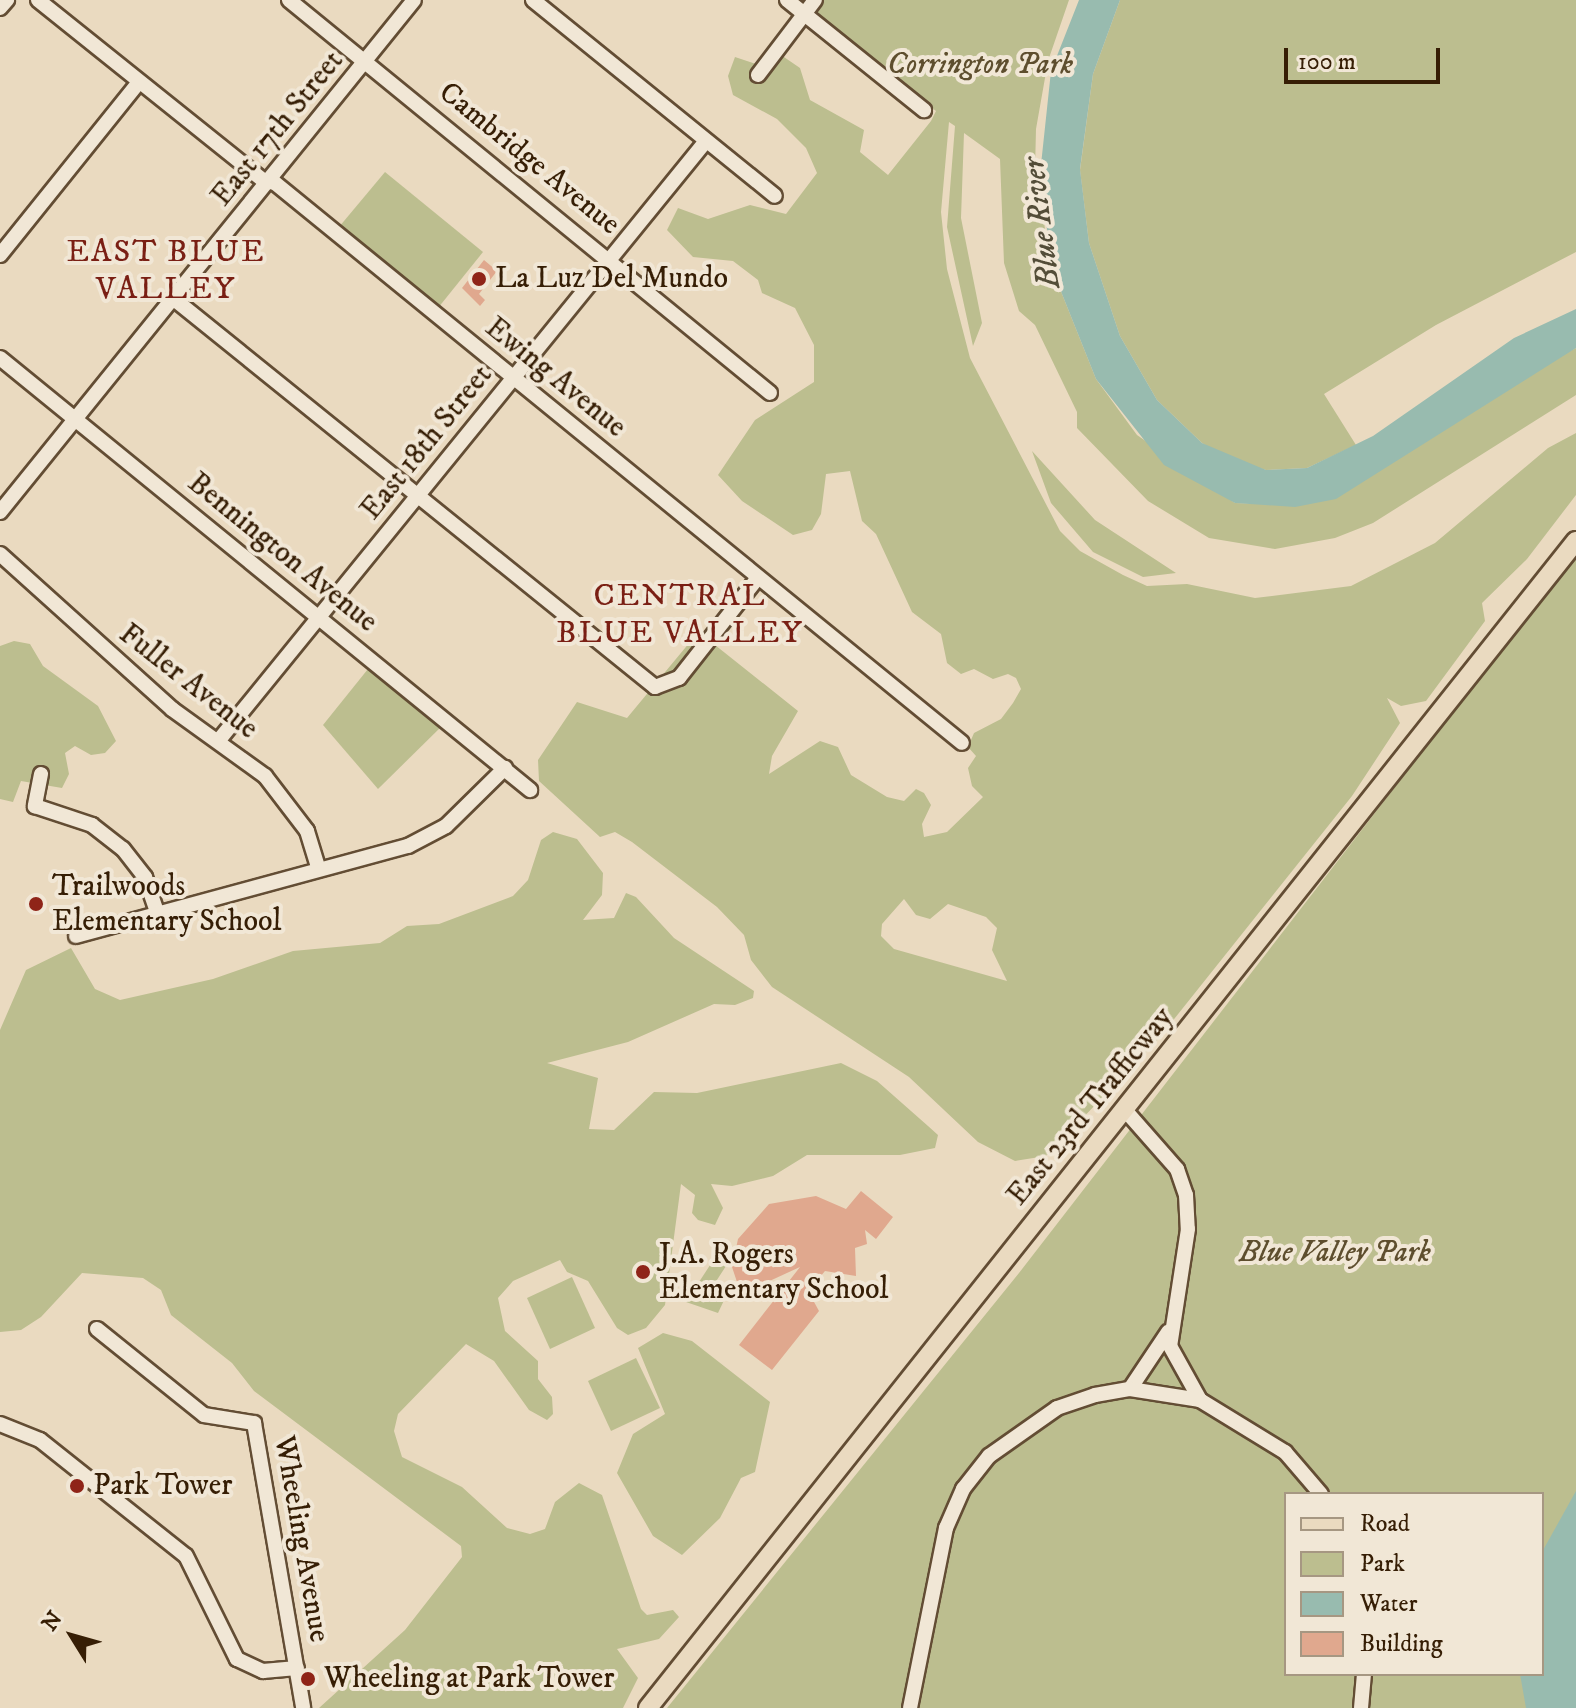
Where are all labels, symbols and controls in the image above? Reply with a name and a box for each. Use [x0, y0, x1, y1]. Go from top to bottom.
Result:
scale bar [1288, 32, 1444, 82]
street label: East 17th Street [204, 44, 352, 214]
park label: Corrington Park [887, 47, 1073, 83]
text: 100 m [1298, 47, 1356, 77]
street label: Cambridge Avenue [431, 75, 627, 243]
water label: Blue River [1015, 155, 1069, 291]
district label: EAST BLUE VALLEY [66, 234, 266, 309]
place label: La Luz Del Mundo [495, 261, 728, 297]
marker: La Luz Del Mundo [470, 270, 488, 288]
street label: Ewing Avenue [477, 310, 633, 446]
street label: East 18th Street [354, 358, 500, 528]
street label: Bennington Avenue [180, 466, 384, 640]
district label: CENTRAL BLUE VALLEY [556, 578, 804, 653]
street label: Fuller Avenue [111, 617, 265, 747]
place label: Trailwoods Elementary School [52, 869, 281, 940]
marker: Trailwoods Elementary School [27, 895, 45, 913]
street label: East 23rd Trafficway [1000, 1001, 1182, 1213]
park label: Blue Valley Park [1239, 1235, 1431, 1271]
place label: J.A. Rogers Elementary School [659, 1237, 888, 1308]
marker: J.A. Rogers Elementary School [634, 1263, 652, 1281]
street label: Wheeling Avenue [265, 1433, 337, 1645]
place label: Park Tower [93, 1468, 232, 1504]
marker: Park Tower [68, 1477, 86, 1495]
legend [1284, 1492, 1544, 1676]
text: Road [1360, 1509, 1410, 1539]
text: Park [1360, 1549, 1405, 1579]
text: Water [1360, 1589, 1417, 1619]
north arrow [32, 1596, 112, 1676]
text: N [36, 1606, 69, 1637]
text: Building [1360, 1629, 1443, 1659]
place label: Wheeling at Park Tower [324, 1661, 614, 1697]
marker: Wheeling at Park Tower [299, 1670, 317, 1688]

